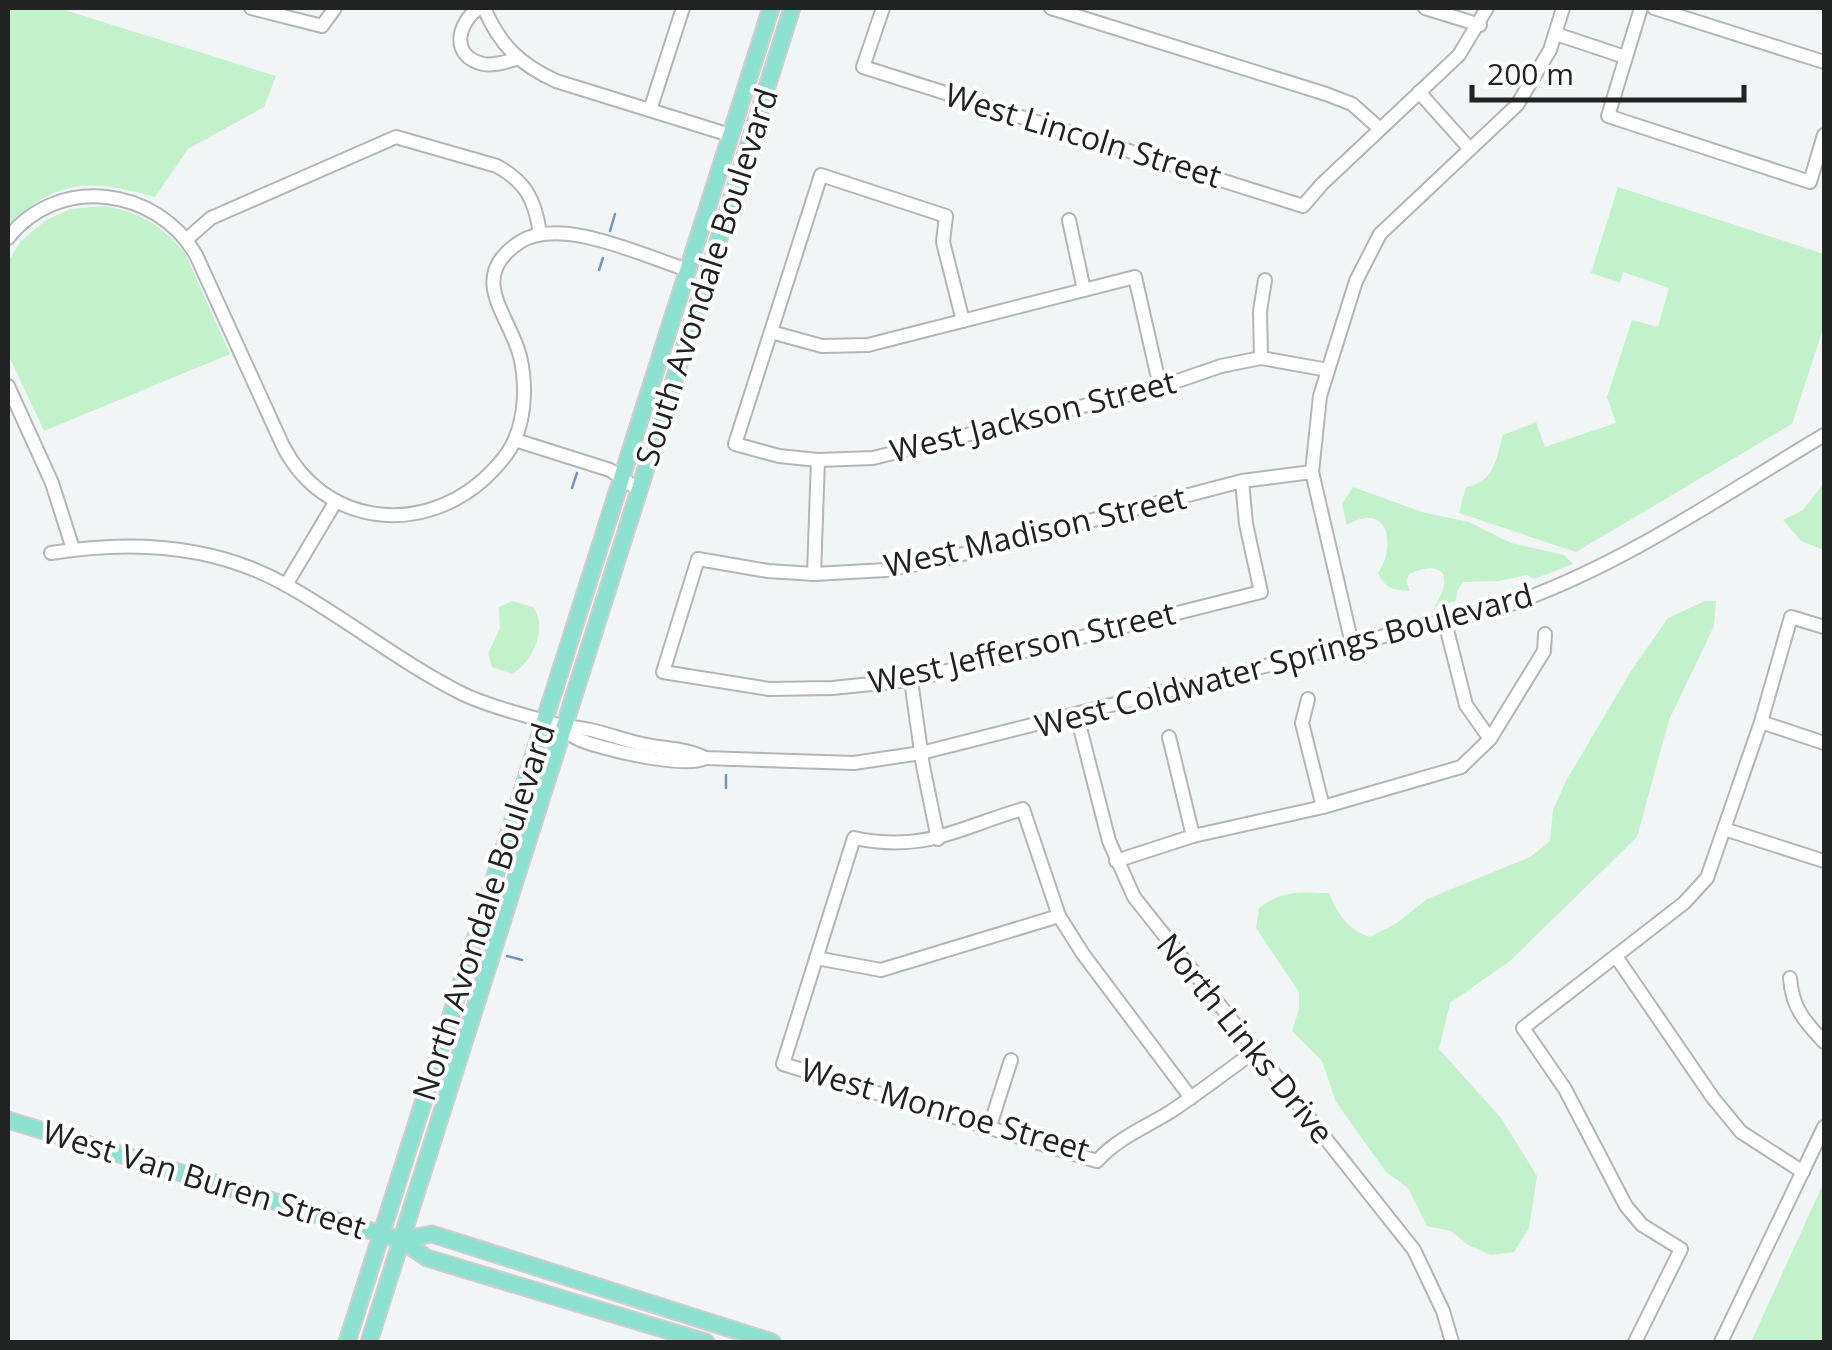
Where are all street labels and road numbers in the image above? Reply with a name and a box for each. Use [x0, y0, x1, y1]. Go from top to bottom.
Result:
street label: West Lincoln Street [940, 72, 1227, 197]
street label: South Avondale Boulevard [624, 82, 787, 471]
street label: West Jackson Street [885, 359, 1180, 472]
street label: West Madison Street [880, 475, 1190, 586]
street label: West Coldwater Springs Boulevard [1030, 572, 1537, 747]
street label: West Jefferson Street [864, 590, 1179, 703]
street label: North Avondale Boulevard [401, 717, 564, 1106]
street label: North Links Drive [1148, 924, 1344, 1152]
street label: West Monroe Street [796, 1047, 1095, 1170]
street label: West Van Buren Street [38, 1109, 371, 1248]

